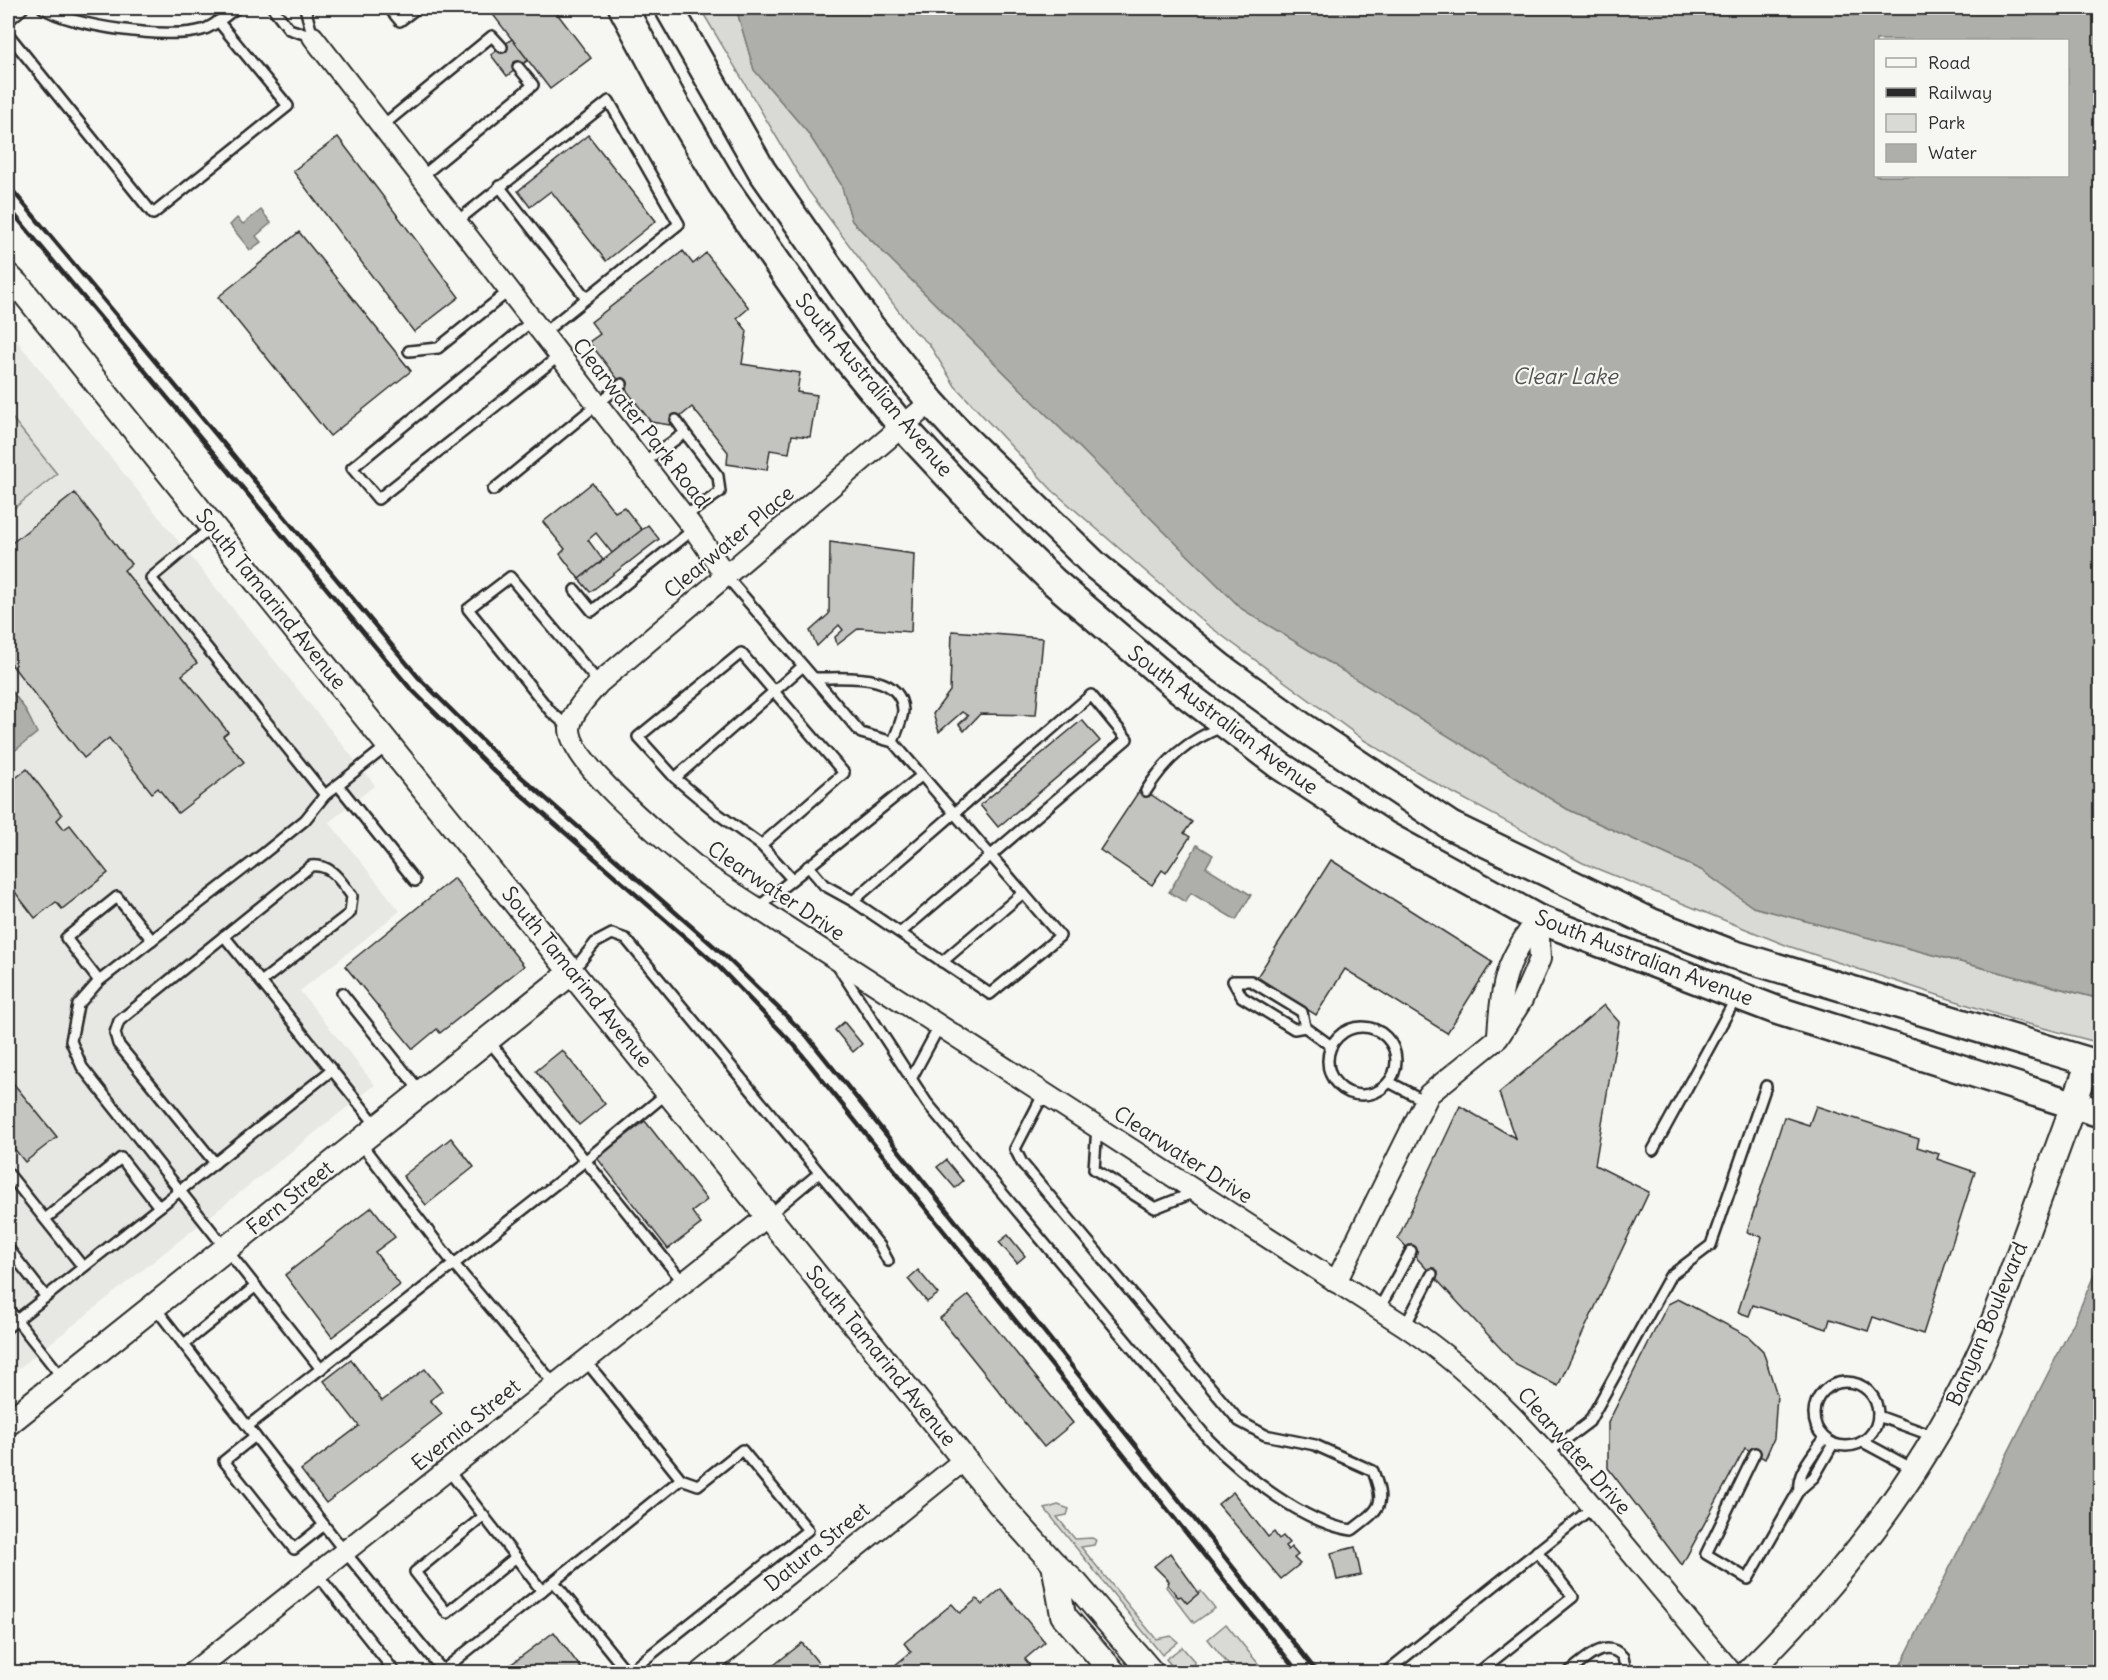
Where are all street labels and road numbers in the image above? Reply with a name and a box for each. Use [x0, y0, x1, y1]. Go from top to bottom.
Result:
street label: South Australian Avenue [790, 287, 959, 482]
street label: Clearwater Park Road [567, 332, 716, 513]
street label: Clearwater Place [658, 479, 799, 604]
street label: South Tamarind Avenue [190, 503, 353, 695]
street label: South Australian Avenue [1123, 639, 1324, 800]
street label: Clearwater Drive [702, 835, 850, 947]
street label: South Tamarind Avenue [496, 881, 659, 1073]
street label: South Australian Avenue [1531, 903, 1757, 1012]
street label: Clearwater Drive [1109, 1100, 1258, 1210]
street label: Fern Street [241, 1154, 339, 1241]
street label: Banyan Boulevard [1940, 1238, 2033, 1410]
street label: South Tamarind Avenue [800, 1260, 963, 1452]
street label: Evernia Street [406, 1373, 525, 1477]
street label: Clearwater Drive [1512, 1381, 1637, 1520]
street label: Datura Street [759, 1496, 875, 1597]

